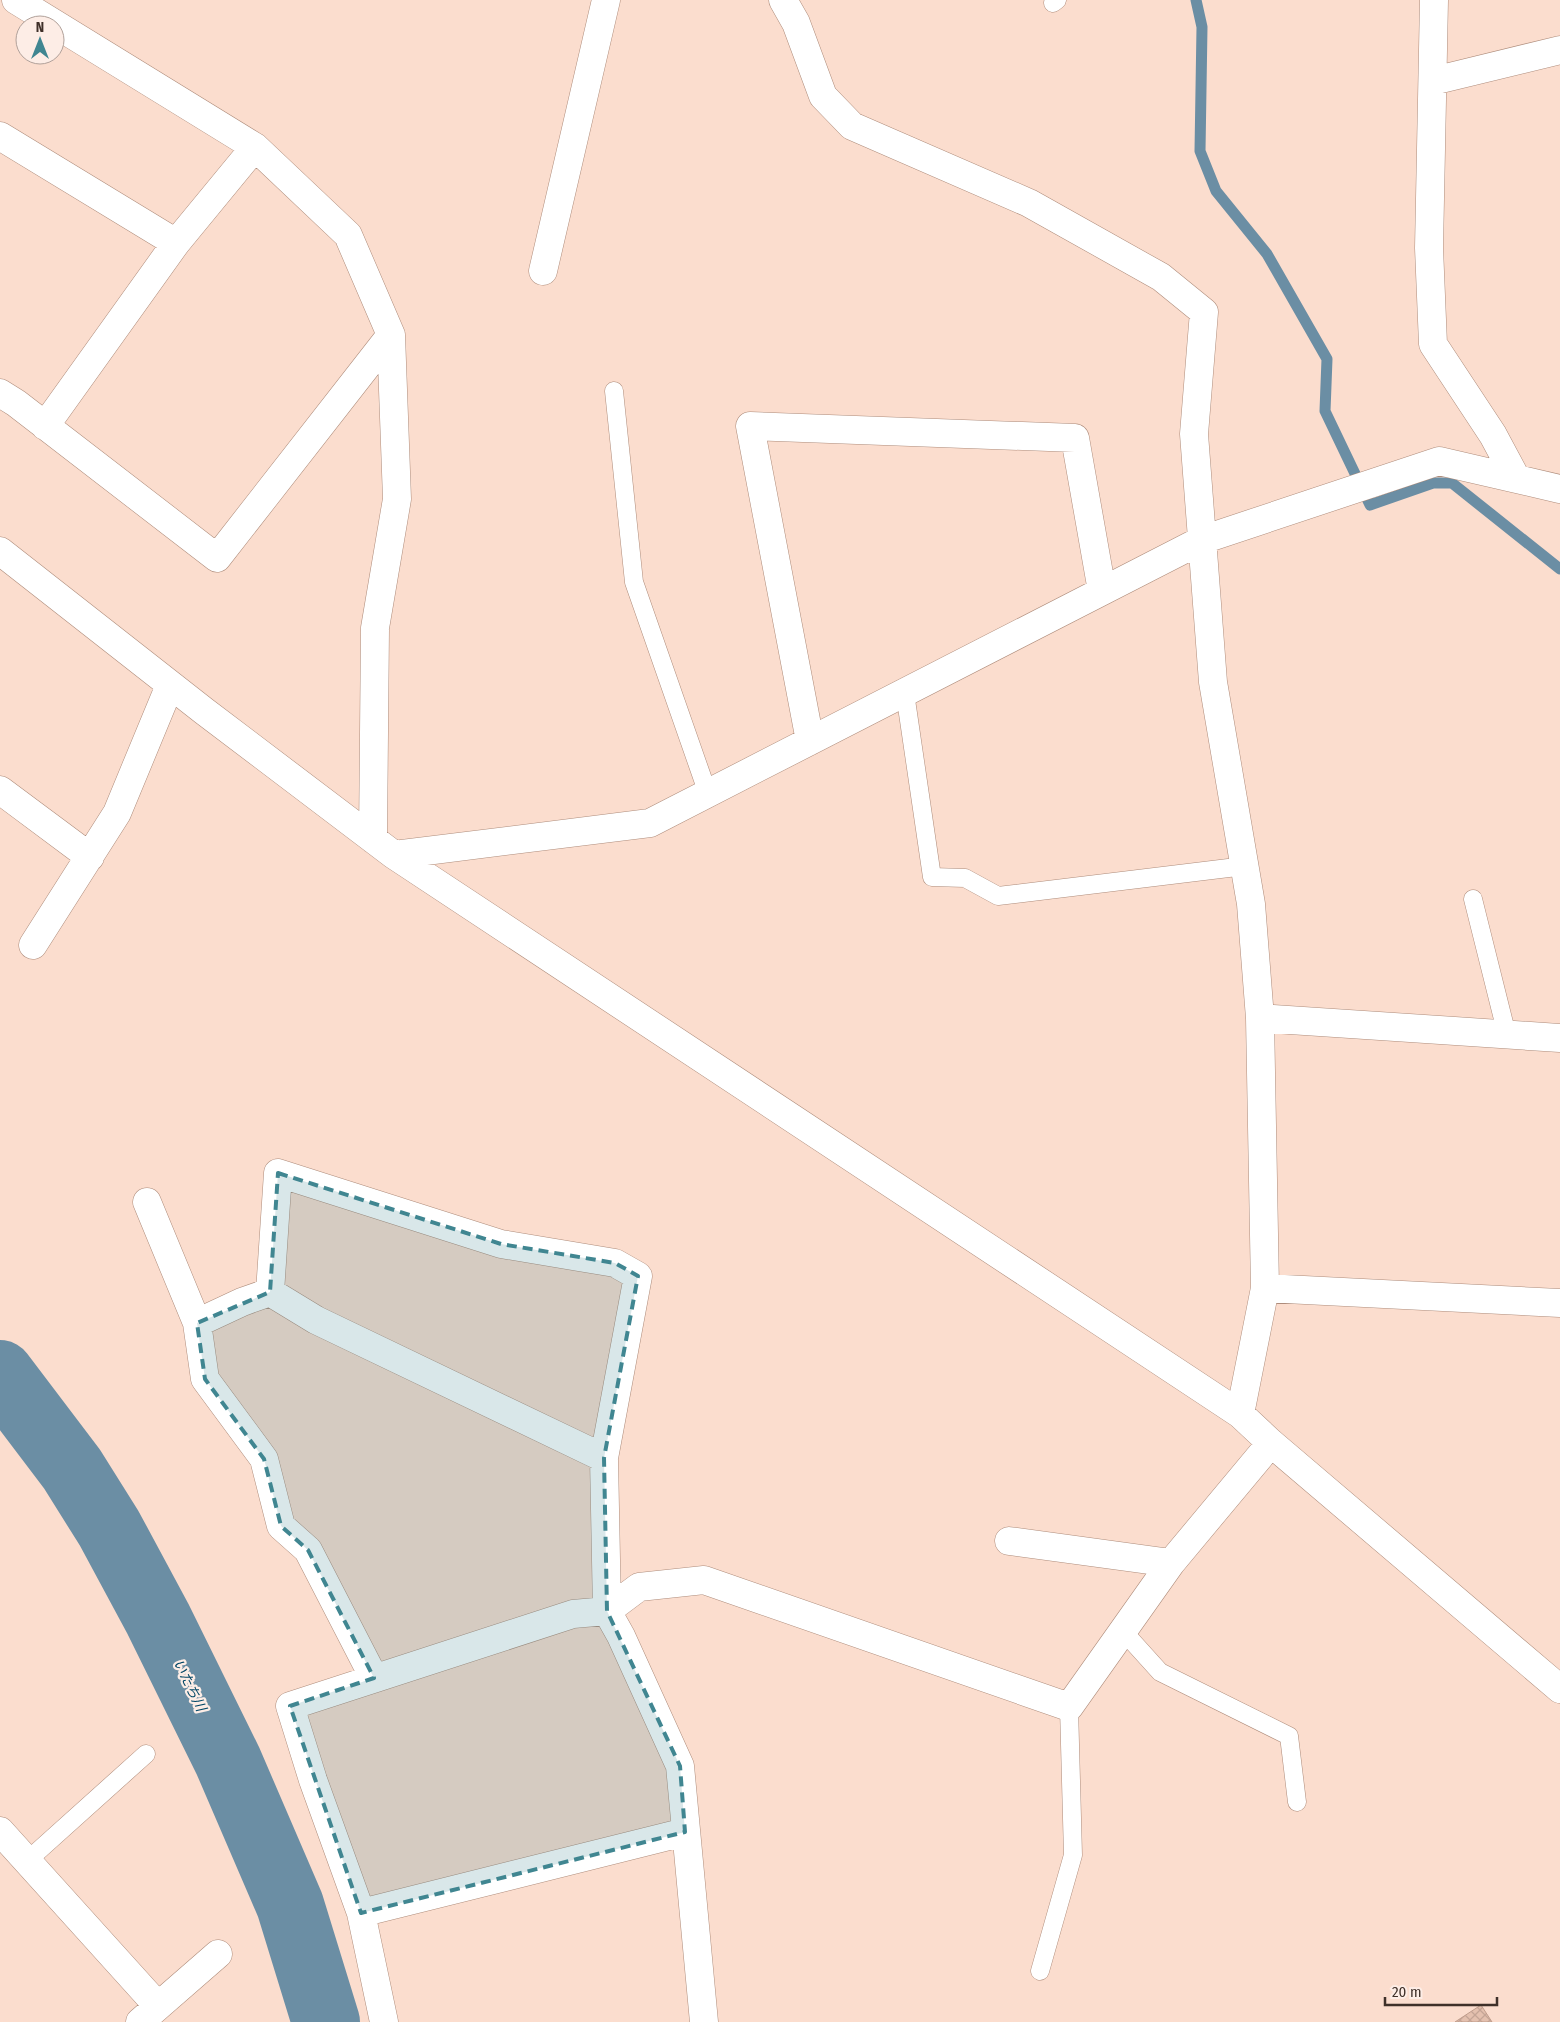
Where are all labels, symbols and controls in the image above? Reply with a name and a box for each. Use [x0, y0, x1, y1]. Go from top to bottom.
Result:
north arrow [15, 15, 65, 65]
text: N [36, 19, 44, 36]
water label: いたち川 [170, 1656, 210, 1716]
scale bar [1385, 1974, 1498, 2006]
text: 20 m [1392, 1983, 1422, 2001]

